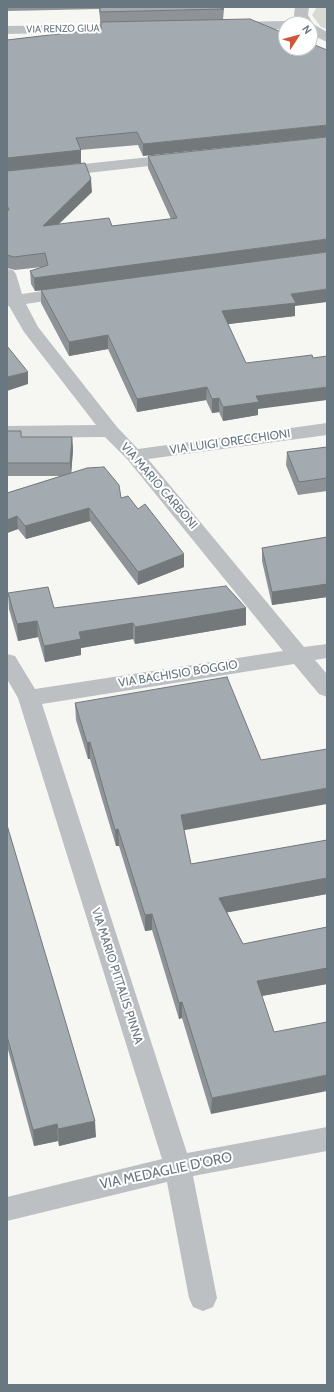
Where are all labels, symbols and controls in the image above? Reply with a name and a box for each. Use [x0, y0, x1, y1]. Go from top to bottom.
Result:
north arrow [278, 16, 318, 56]
street label: VIA RENZO GIUA [26, 22, 100, 36]
text: N [299, 22, 315, 37]
street label: VIA LUIGI ORECCHIONI [169, 426, 291, 458]
street label: VIA MARIO CARBONI [118, 440, 200, 532]
street label: VIA BACHISIO BOGGIO [117, 657, 239, 691]
street label: VIA MARIO PITTALIS PINNA [88, 906, 146, 1046]
street label: VIA MEDAGLIE D'ORO [98, 1149, 234, 1193]

